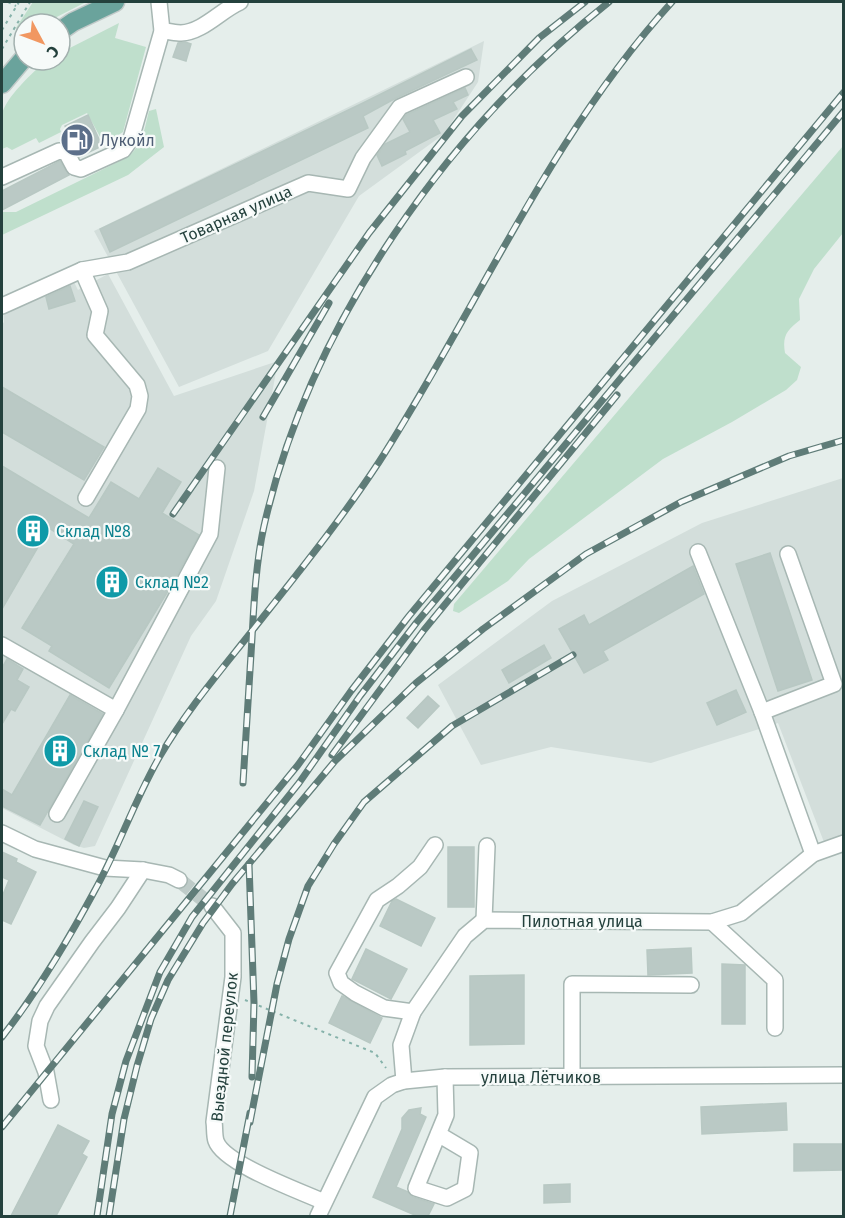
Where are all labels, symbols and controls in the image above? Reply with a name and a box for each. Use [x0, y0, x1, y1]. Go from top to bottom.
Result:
north arrow [12, 12, 72, 72]
text: С [42, 42, 63, 62]
fuel station icon: Лукойл [59, 122, 95, 158]
place label: Лукойл [100, 131, 155, 150]
street label: Товарная улица [178, 181, 295, 247]
building icon: Склад №8 [15, 513, 51, 549]
place label: Склад №8 [56, 522, 131, 541]
building icon: Склад №2 [94, 564, 130, 600]
place label: Склад №2 [135, 573, 209, 592]
building icon: Склад № 7 [42, 733, 78, 769]
place label: Склад № 7 [83, 742, 160, 761]
street label: Пилотная улица [521, 912, 643, 931]
street label: Выездной переулок [207, 971, 242, 1123]
street label: улица Лётчиков [481, 1068, 601, 1087]

